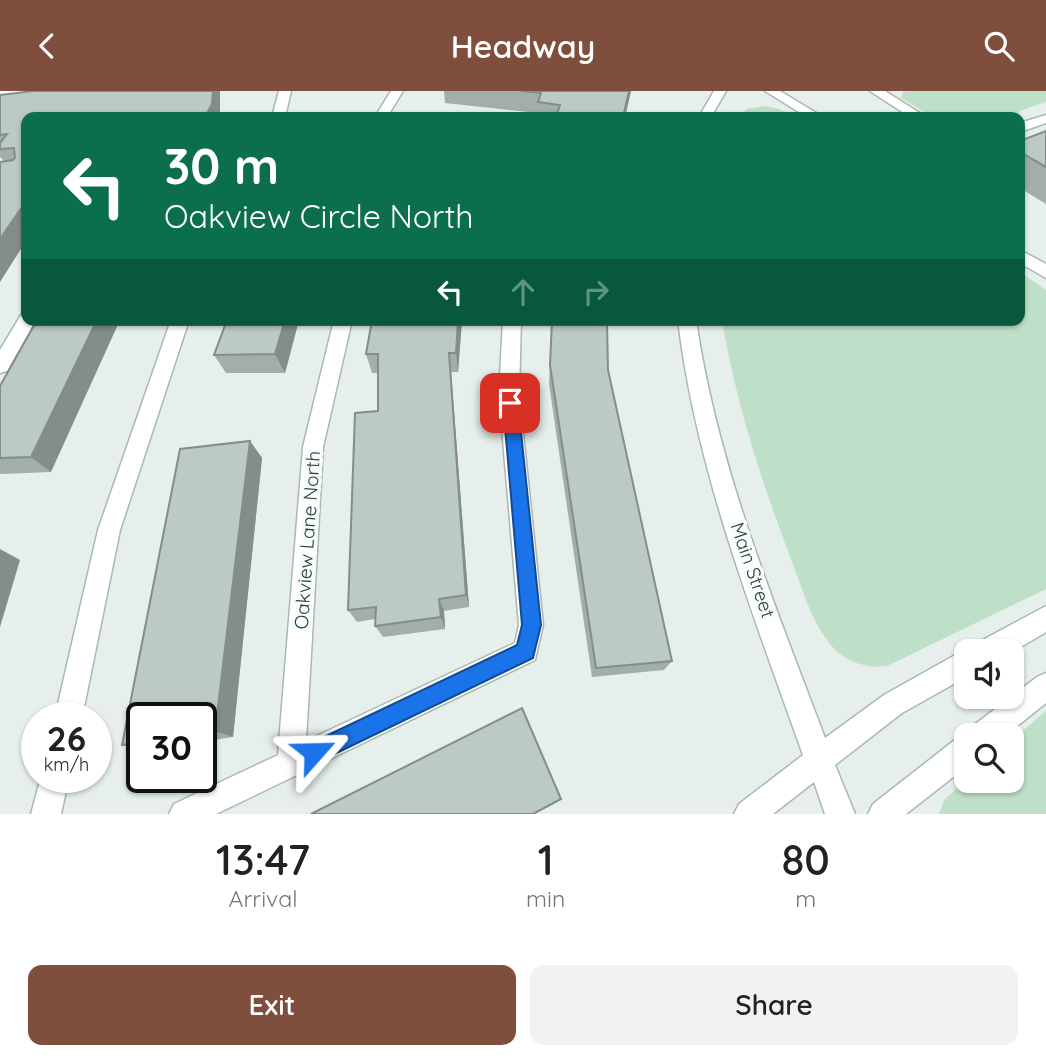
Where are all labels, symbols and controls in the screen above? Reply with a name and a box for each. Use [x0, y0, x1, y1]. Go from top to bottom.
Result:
text: Headway [451, 26, 595, 66]
icon: back [28, 27, 66, 65]
icon: search [980, 27, 1018, 65]
text: 30 m [164, 135, 279, 196]
icon: left [49, 140, 140, 231]
text: Oakview Circle North [164, 196, 473, 236]
icon: left [431, 273, 469, 311]
icon: ahead [504, 273, 542, 311]
icon: right [577, 273, 615, 311]
pin [480, 373, 540, 433]
icon: arrive [491, 384, 529, 422]
street label: Oakview Lane North [289, 450, 325, 630]
street label: Main Street [725, 519, 781, 621]
map controls [954, 639, 1024, 793]
button: sound [954, 639, 1024, 709]
speed limit sign: 30 [126, 702, 217, 793]
position arrow [277, 715, 351, 789]
text: 26 [47, 716, 86, 760]
button: search [954, 723, 1024, 793]
text: km/h [44, 753, 89, 776]
text: 13:47 [216, 833, 310, 886]
text: 1 [538, 833, 554, 886]
text: 80 [781, 833, 830, 886]
text: Arrival [229, 884, 297, 913]
text: min [526, 884, 565, 913]
text: m [795, 884, 816, 913]
button: Exit [28, 965, 516, 1045]
button: Share [530, 965, 1018, 1045]

